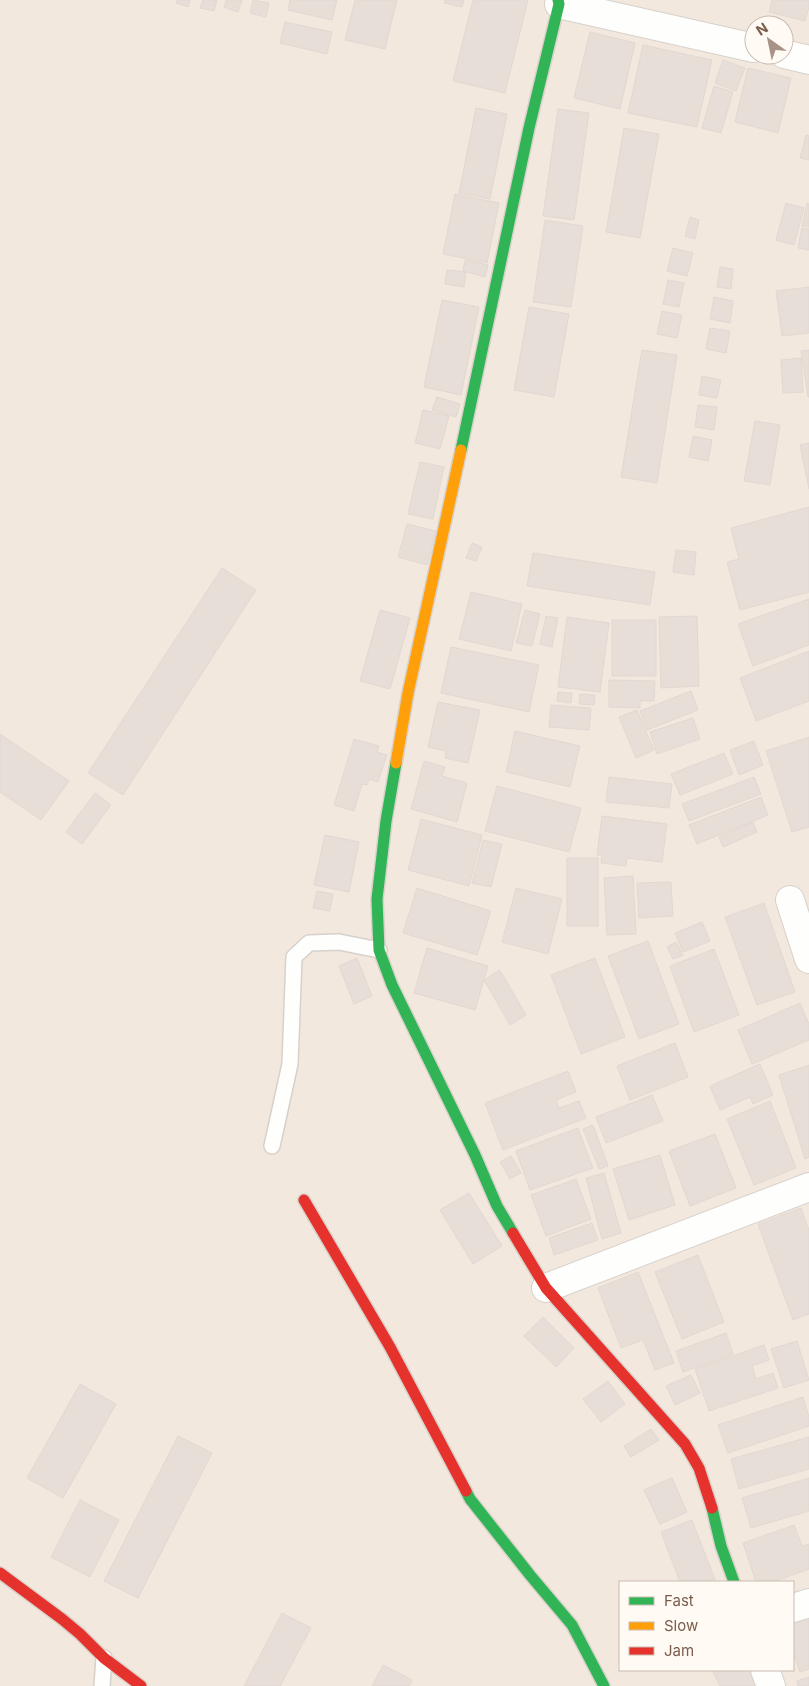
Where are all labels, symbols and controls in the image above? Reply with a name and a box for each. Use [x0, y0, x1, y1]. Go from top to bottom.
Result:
north arrow [744, 15, 794, 65]
text: N [753, 19, 771, 39]
legend [619, 1581, 794, 1671]
text: Fast [664, 1591, 694, 1610]
text: Slow [664, 1616, 698, 1635]
text: Jam [664, 1641, 694, 1660]

